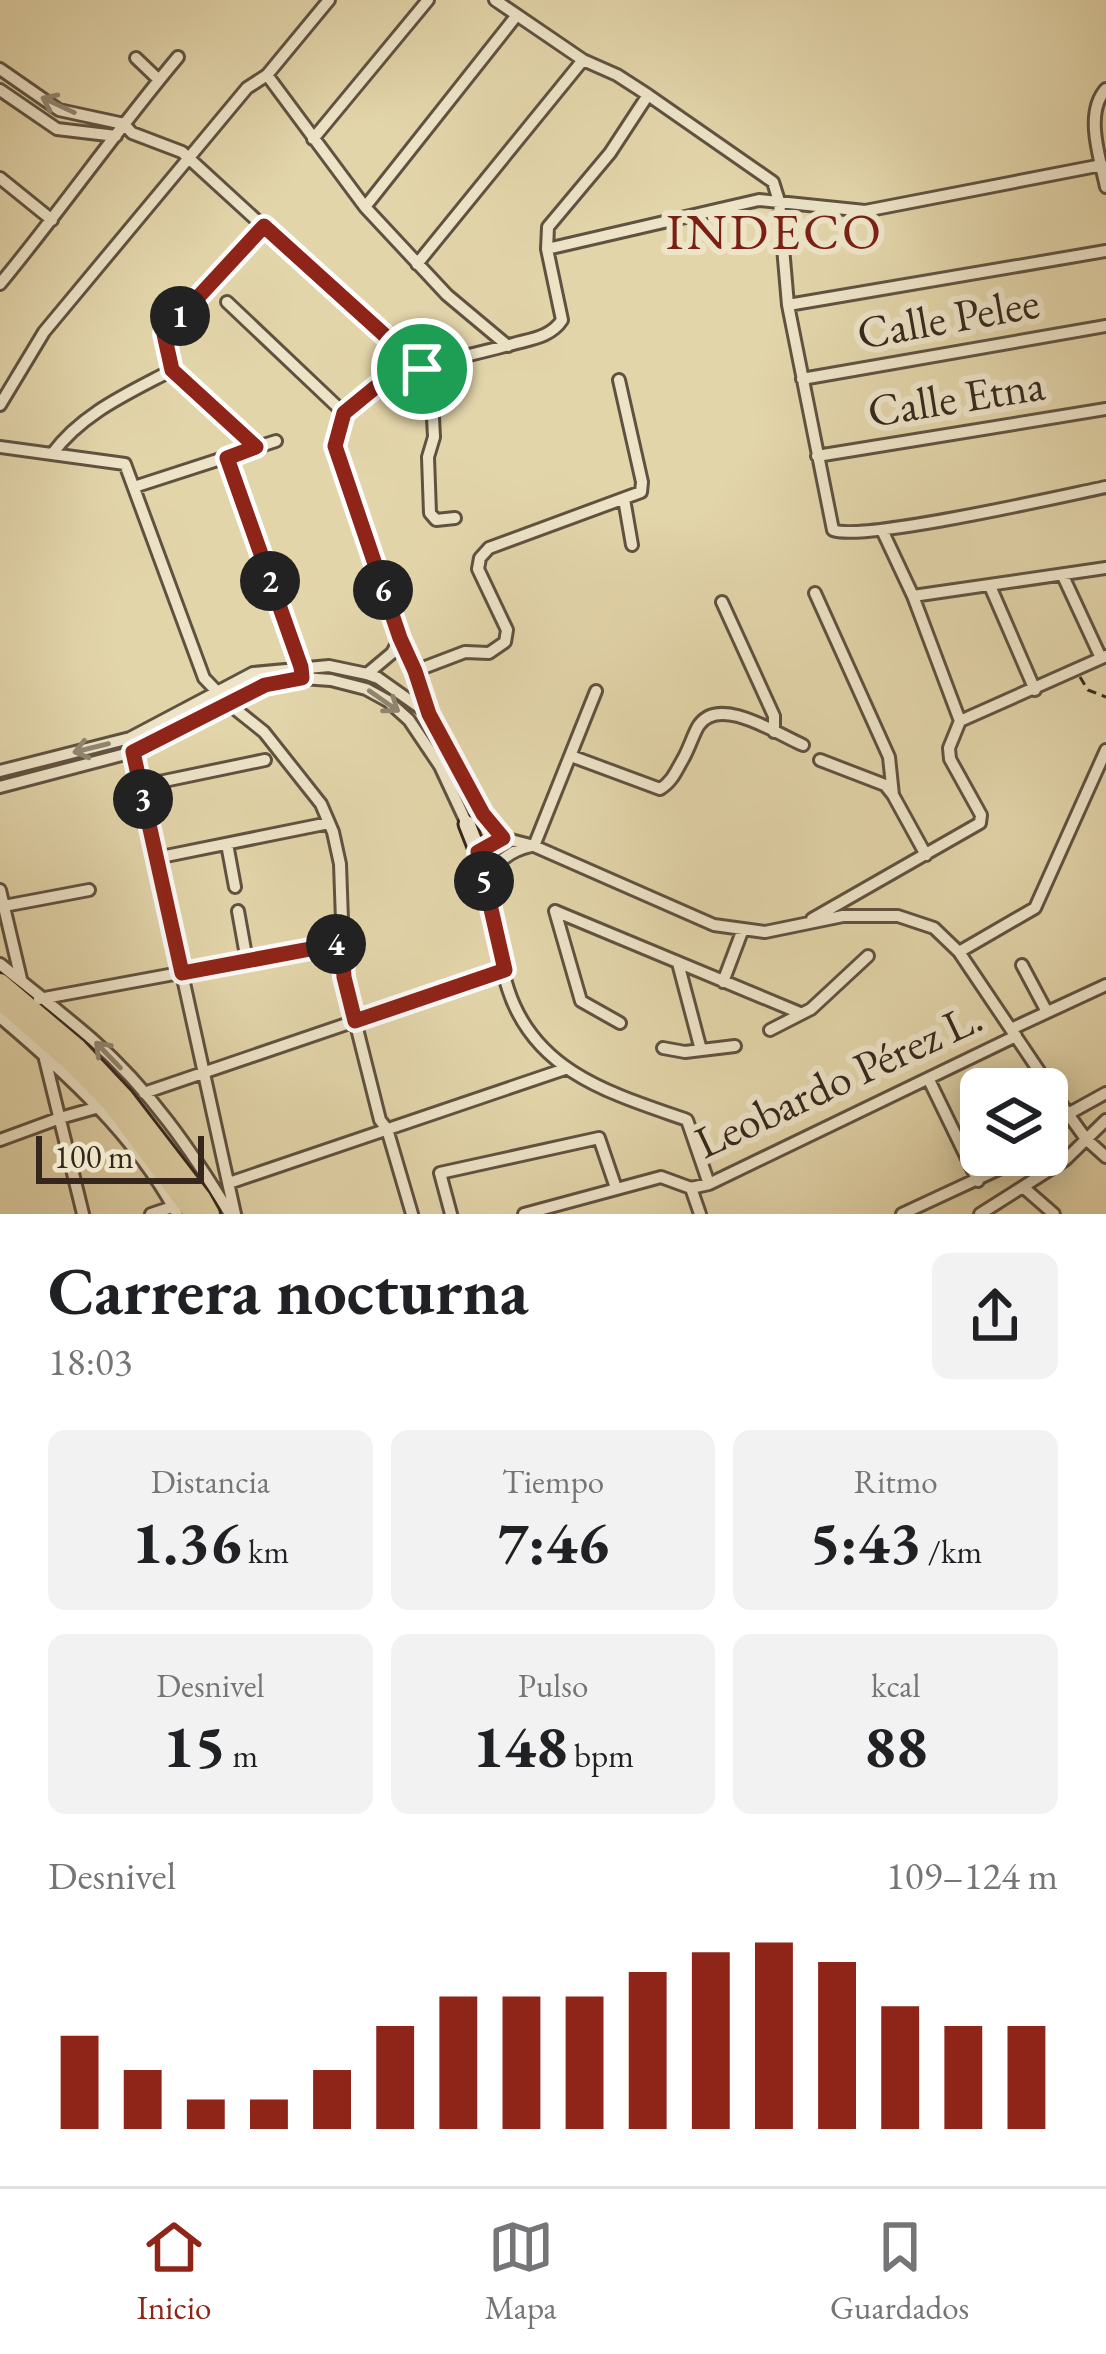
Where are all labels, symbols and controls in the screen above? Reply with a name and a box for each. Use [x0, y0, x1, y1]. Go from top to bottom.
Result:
one-way arrow [41, 93, 77, 115]
district label: INDECO [666, 198, 884, 264]
street label: Calle Pelee [853, 272, 1043, 362]
pin: 1 [150, 286, 210, 346]
text: 1 [171, 294, 189, 337]
pin [371, 318, 473, 420]
icon: arrive [389, 336, 455, 402]
street label: Calle Etna [863, 354, 1049, 440]
pin: 2 [240, 551, 300, 611]
text: 2 [261, 559, 279, 602]
pin: 6 [353, 560, 413, 620]
text: 6 [374, 568, 392, 611]
one-way arrow [367, 688, 400, 713]
one-way arrow [72, 738, 110, 760]
pin: 3 [113, 769, 173, 829]
text: 3 [134, 777, 152, 820]
pin: 5 [454, 851, 514, 911]
text: 5 [475, 859, 493, 902]
pin: 4 [306, 914, 366, 974]
text: 4 [327, 922, 345, 965]
street label: Leobardo Pérez L. [685, 987, 991, 1171]
one-way arrow [94, 1041, 123, 1070]
map controls [960, 1068, 1068, 1176]
button: layers [960, 1068, 1068, 1176]
scale bar [36, 1130, 204, 1183]
text: 100 m [54, 1135, 134, 1178]
text: Carrera nocturna [48, 1248, 529, 1334]
button: share [932, 1253, 1058, 1379]
text: 18:03 [48, 1336, 133, 1387]
text: Distancia [151, 1460, 270, 1503]
text: Tiempo [502, 1460, 604, 1503]
text: Ritmo [854, 1460, 938, 1503]
text: 1.36 [131, 1503, 241, 1581]
text: 7:46 [497, 1503, 609, 1581]
text: 5:43 [809, 1503, 921, 1581]
text: km [241, 1530, 289, 1573]
text: /km [921, 1530, 982, 1573]
text: Desnivel [156, 1664, 265, 1707]
text: Pulso [518, 1664, 588, 1707]
text: kcal [871, 1664, 920, 1707]
text: 15 [162, 1707, 226, 1785]
text: 148 [472, 1707, 567, 1785]
text: 88 [864, 1707, 927, 1785]
text: m [226, 1734, 258, 1777]
text: bpm [567, 1734, 634, 1777]
text: Desnivel [48, 1850, 176, 1901]
text: 109–124 m [886, 1850, 1058, 1901]
tab: Inicio [137, 2214, 211, 2329]
tab: Mapa [485, 2214, 557, 2329]
tab: Guardados [830, 2214, 969, 2329]

